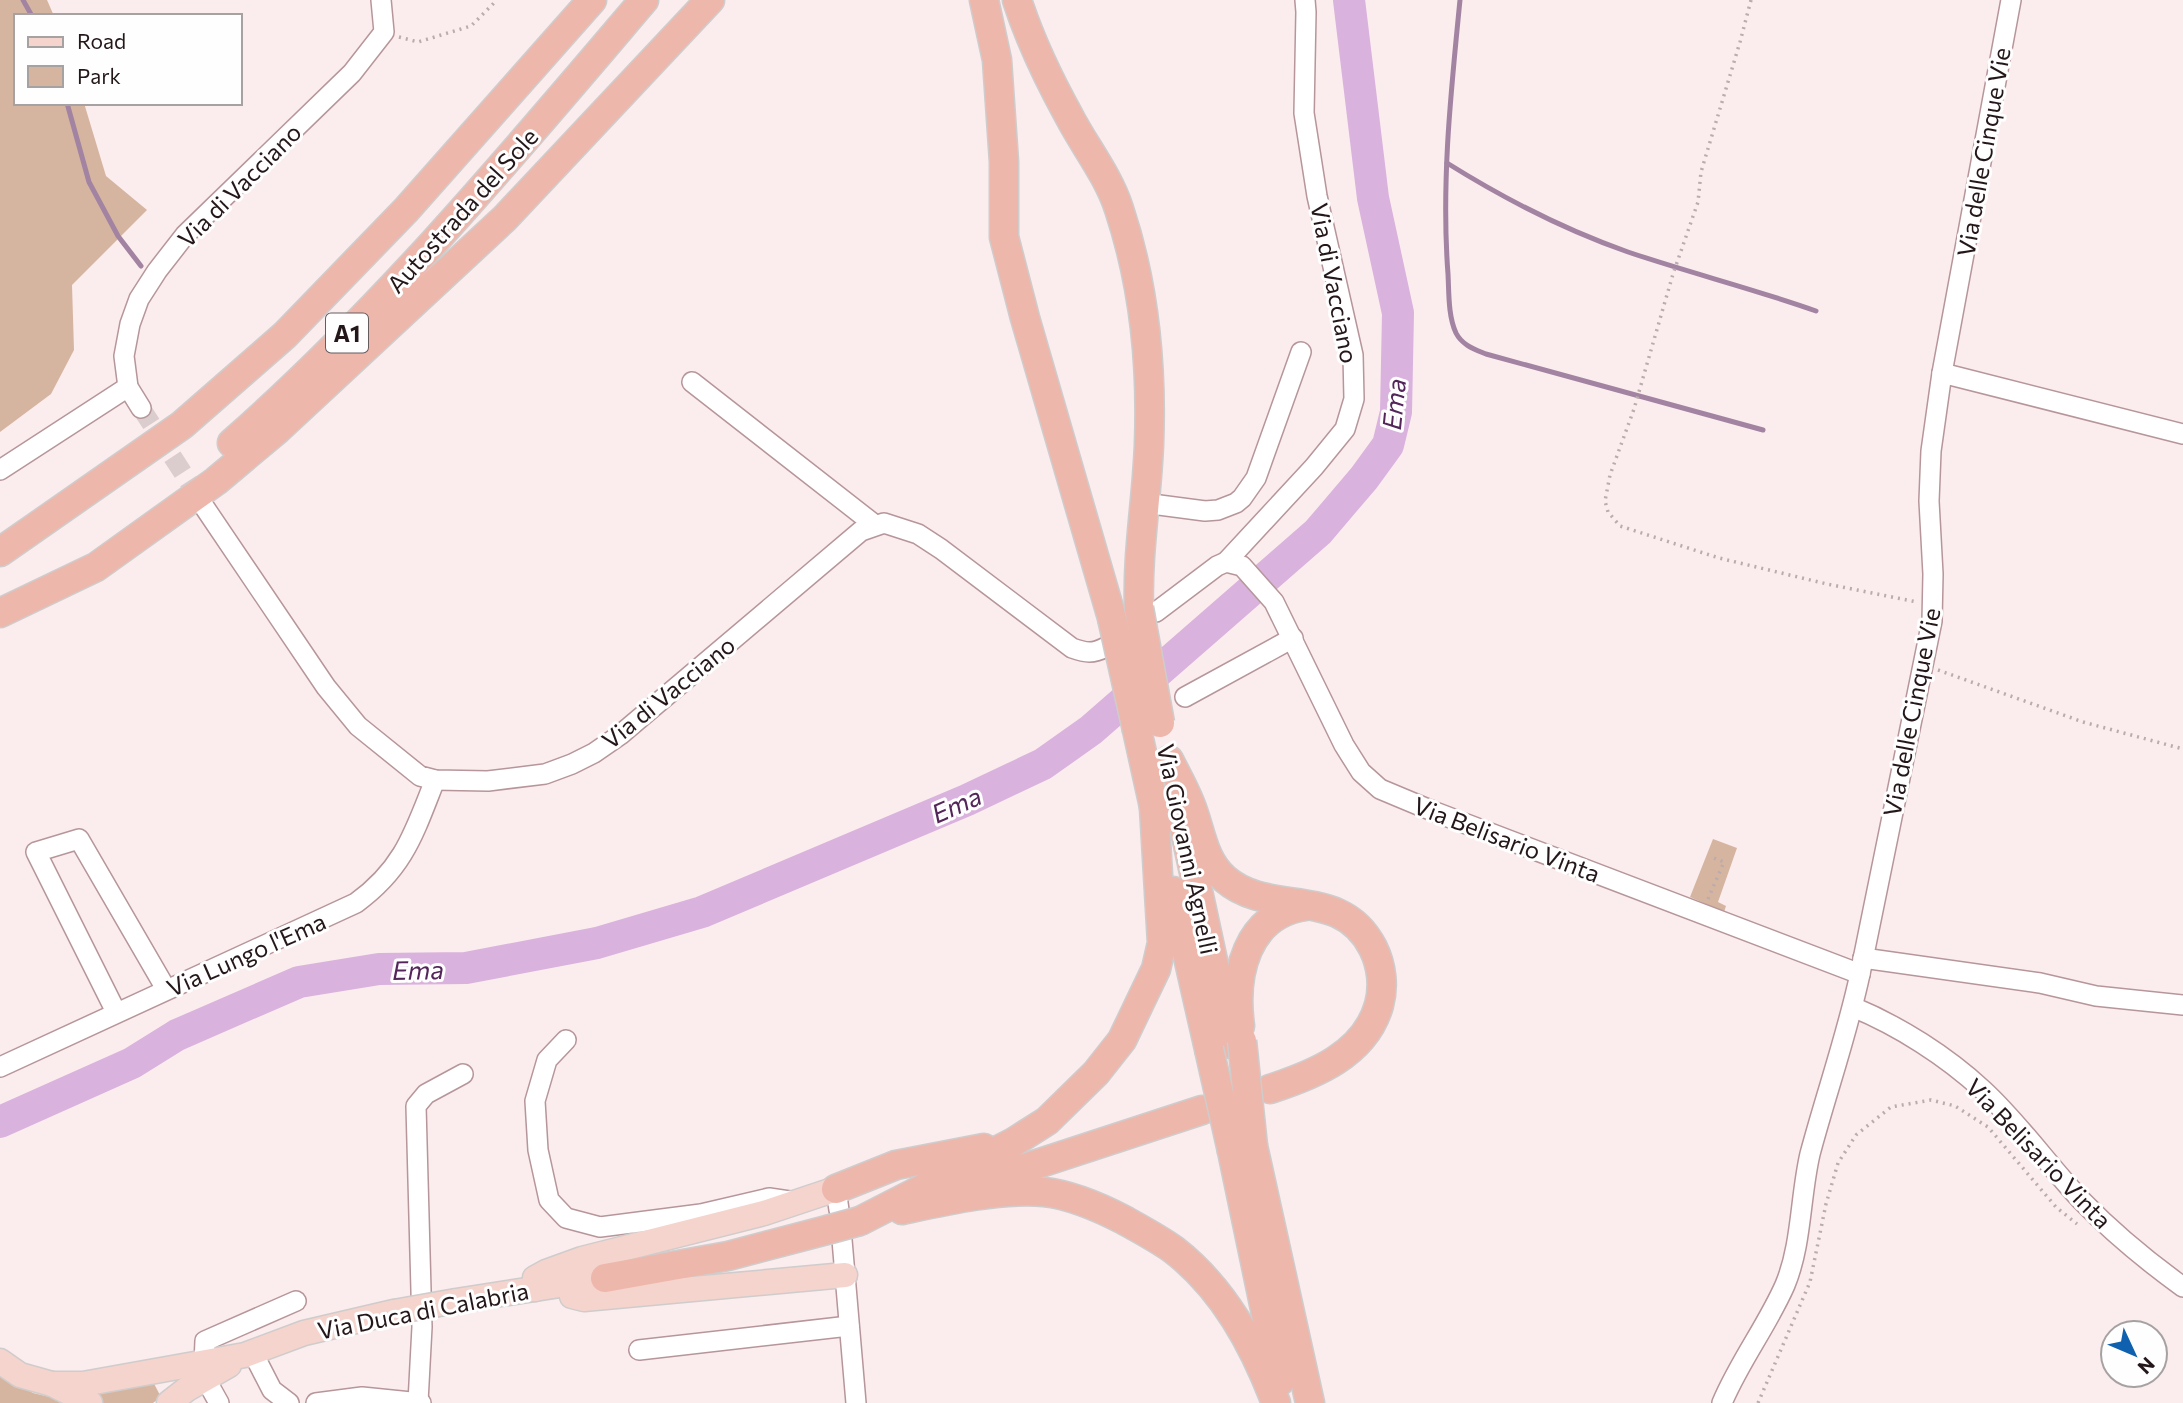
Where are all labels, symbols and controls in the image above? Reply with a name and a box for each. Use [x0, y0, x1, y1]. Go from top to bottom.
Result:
legend [14, 14, 242, 105]
text: Road [77, 28, 126, 53]
street label: Via delle Cinque Vie [1950, 45, 2016, 259]
text: Park [77, 63, 121, 88]
street label: Via di Vacciano [171, 117, 307, 253]
street label: Autostrada del Sole [380, 122, 544, 298]
street label: Via di Vacciano [1305, 200, 1365, 366]
road number: A1 [326, 314, 368, 352]
water label: Ema [1375, 377, 1411, 431]
street label: Via delle Cinque Vie [1877, 605, 1945, 819]
street label: Via di Vacciano [596, 630, 740, 754]
street label: Via Giovanni Agnelli [1152, 741, 1224, 957]
water label: Ema [926, 779, 986, 829]
street label: Via Belisario Vinta [1410, 790, 1604, 888]
street label: Via Lungo l'Ema [162, 906, 330, 1002]
water label: Ema [392, 953, 444, 985]
street label: Via Belisario Vinta [1960, 1072, 2118, 1234]
street label: Via Duca di Calabria [315, 1275, 531, 1345]
north arrow [2099, 1319, 2169, 1389]
text: N [2133, 1353, 2160, 1379]

